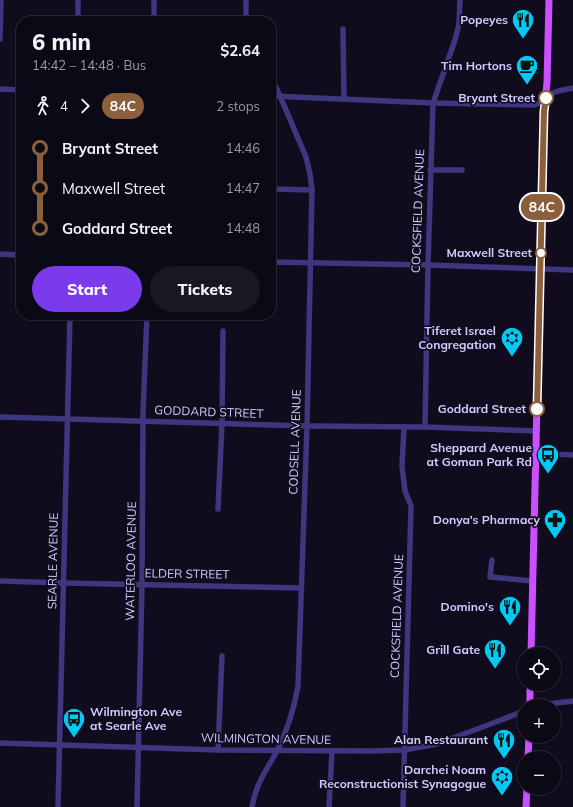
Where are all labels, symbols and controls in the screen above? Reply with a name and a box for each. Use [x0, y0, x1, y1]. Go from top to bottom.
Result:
restaurant icon: Popeyes [510, 7, 536, 40]
place label: Popeyes [460, 12, 508, 27]
text: 6 min [32, 28, 91, 56]
text: $2.64 [220, 41, 260, 60]
cafe icon: Tim Hortons [514, 53, 540, 86]
text: 14:42 – 14:48 · Bus [32, 57, 146, 73]
place label: Tim Hortons [441, 58, 512, 73]
place label: Bryant Street [458, 90, 535, 105]
marker: Bryant Street [538, 90, 554, 106]
icon: walk [32, 95, 54, 117]
icon: forward [74, 95, 96, 117]
text: 84C [110, 97, 136, 115]
text: 4 [60, 98, 68, 114]
text: 2 stops [216, 98, 260, 114]
text: Bryant Street [62, 139, 158, 158]
text: 14:46 [226, 140, 260, 156]
street label: COCKSFIELD AVENUE [408, 149, 427, 273]
text: Maxwell Street [62, 179, 165, 198]
text: 14:47 [226, 180, 260, 196]
line badge: 84C [519, 194, 565, 220]
text: 84C [529, 198, 555, 216]
text: Goddard Street [62, 219, 172, 238]
text: 14:48 [226, 220, 260, 236]
place label: Maxwell Street [447, 245, 532, 260]
marker: Maxwell Street [535, 247, 547, 259]
button: Start [32, 266, 142, 312]
button: Tickets [150, 266, 260, 312]
place label: Tiferet Israel Congregation [418, 323, 496, 352]
synagogue icon: Tiferet Israel Congregation [499, 325, 525, 358]
street label: CODSELL AVENUE [285, 389, 304, 495]
place label: Goddard Street [438, 401, 526, 416]
marker: Goddard Street [529, 401, 545, 417]
street label: GODDARD STREET [154, 402, 265, 421]
place label: Sheppard Avenue at Goman Park Rd [426, 440, 532, 469]
bus stop icon: Sheppard Avenue at Goman Park Rd [535, 442, 561, 475]
street label: WATERLOO AVENUE [122, 501, 139, 621]
pharmacy icon: Donya’s Pharmacy [542, 507, 568, 540]
place label: Donya’s Pharmacy [433, 512, 540, 527]
street label: SEARLE AVENUE [44, 513, 61, 609]
street label: COCKSFIELD AVENUE [387, 554, 406, 678]
street label: ELDER STREET [144, 565, 230, 582]
restaurant icon: Domino's [497, 594, 523, 627]
place label: Domino's [441, 599, 494, 614]
restaurant icon: Grill Gate [482, 637, 508, 670]
place label: Grill Gate [426, 642, 480, 657]
map controls [517, 647, 561, 795]
button: locate [517, 647, 561, 691]
button: + [517, 699, 561, 743]
place label: Wilmington Ave at Searle Ave [90, 704, 183, 733]
bus stop icon: Wilmington Ave at Searle Ave [61, 706, 87, 739]
restaurant icon: Alan Restaurant [491, 727, 517, 760]
street label: WILMINGTON AVENUE [201, 730, 331, 747]
place label: Alan Restaurant [394, 732, 488, 747]
button: − [517, 751, 561, 795]
place label: Darchei Noam Reconstructionist Synagogue [319, 762, 486, 791]
synagogue icon: Darchei Noam Reconstructionist Synagogue [489, 764, 515, 797]

